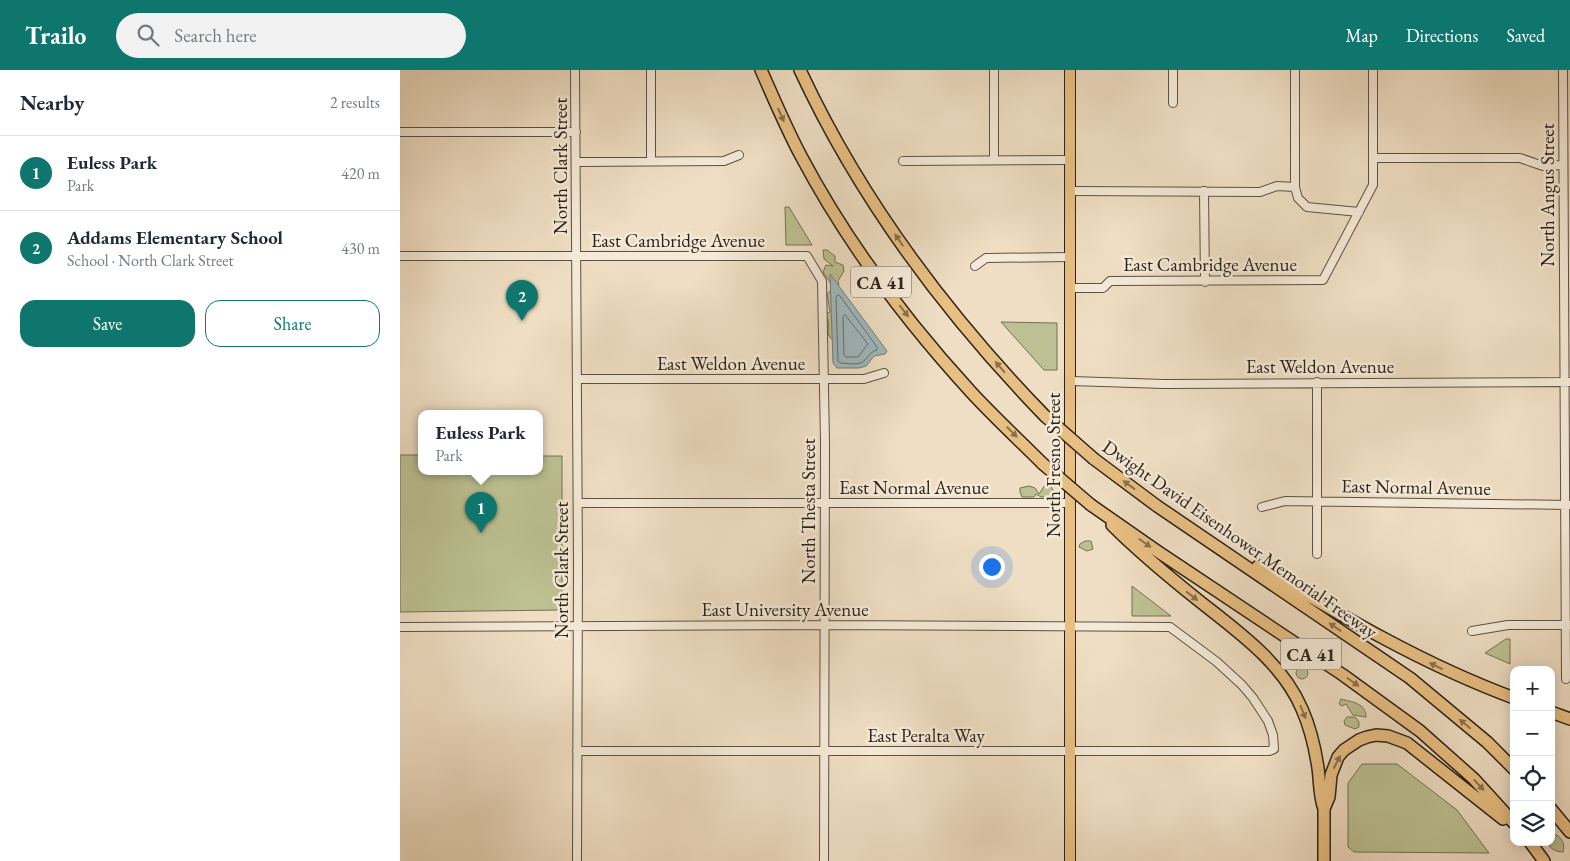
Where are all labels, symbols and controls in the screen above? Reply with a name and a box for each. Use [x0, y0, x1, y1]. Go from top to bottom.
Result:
search box [116, 13, 466, 58]
text: Trailo [25, 20, 86, 51]
icon: search [134, 21, 162, 49]
text: Search here [174, 23, 257, 48]
text: Map [1346, 24, 1378, 47]
text: Directions [1406, 24, 1478, 47]
text: Saved [1506, 24, 1545, 47]
text: Nearby [20, 89, 84, 116]
text: 2 results [330, 92, 380, 113]
street label: North Clark Street [548, 98, 573, 234]
one-way arrow [777, 108, 785, 122]
street label: North Angus Street [1535, 123, 1560, 267]
text: Euless Park [67, 150, 157, 175]
text: 1 [32, 163, 40, 184]
text: 420 m [341, 163, 380, 184]
text: Park [67, 175, 94, 196]
text: Addams Elementary School [67, 225, 283, 250]
street label: East Cambridge Avenue [591, 228, 765, 253]
one-way arrow [894, 234, 904, 247]
text: 2 [32, 238, 40, 259]
text: 430 m [341, 238, 380, 259]
text: School · North Clark Street [67, 250, 233, 271]
street label: East Cambridge Avenue [1123, 252, 1297, 277]
road number: CA 41 [851, 266, 911, 298]
pin: 2 [506, 280, 538, 321]
button: Save [20, 300, 195, 347]
button: Share [205, 300, 380, 347]
one-way arrow [898, 304, 909, 317]
street label: East Weldon Avenue [657, 351, 805, 376]
street label: East Weldon Avenue [1246, 354, 1394, 379]
one-way arrow [994, 361, 1005, 374]
street label: North Fresno Street [1041, 392, 1066, 537]
popup [418, 410, 543, 475]
text: Euless Park [435, 420, 526, 445]
one-way arrow [1006, 426, 1018, 438]
street label: Dwight David Eisenhower Memorial Freeway [1098, 434, 1383, 644]
street label: North Thesta Street [796, 438, 821, 584]
text: Park [435, 445, 463, 466]
street label: East Normal Avenue [1341, 473, 1491, 501]
street label: East Normal Avenue [839, 475, 989, 500]
one-way arrow [1122, 480, 1136, 490]
pin: 1 [465, 492, 497, 533]
street label: North Clark Street [549, 502, 574, 638]
one-way arrow [1139, 538, 1152, 548]
your location [979, 554, 1005, 580]
one-way arrow [1185, 590, 1198, 601]
street label: East University Avenue [701, 597, 869, 622]
one-way arrow [1329, 622, 1342, 631]
road number: CA 41 [1281, 638, 1341, 670]
one-way arrow [1429, 662, 1444, 670]
map controls [1510, 666, 1555, 846]
button: + [1510, 666, 1555, 711]
one-way arrow [1346, 677, 1360, 687]
one-way arrow [1299, 705, 1307, 720]
button: − [1510, 711, 1555, 756]
one-way arrow [1460, 718, 1472, 730]
street label: East Peralta Way [867, 723, 986, 748]
one-way arrow [1333, 755, 1341, 769]
button: locate [1510, 756, 1555, 801]
one-way arrow [1473, 778, 1485, 790]
button: layers [1510, 801, 1555, 846]

